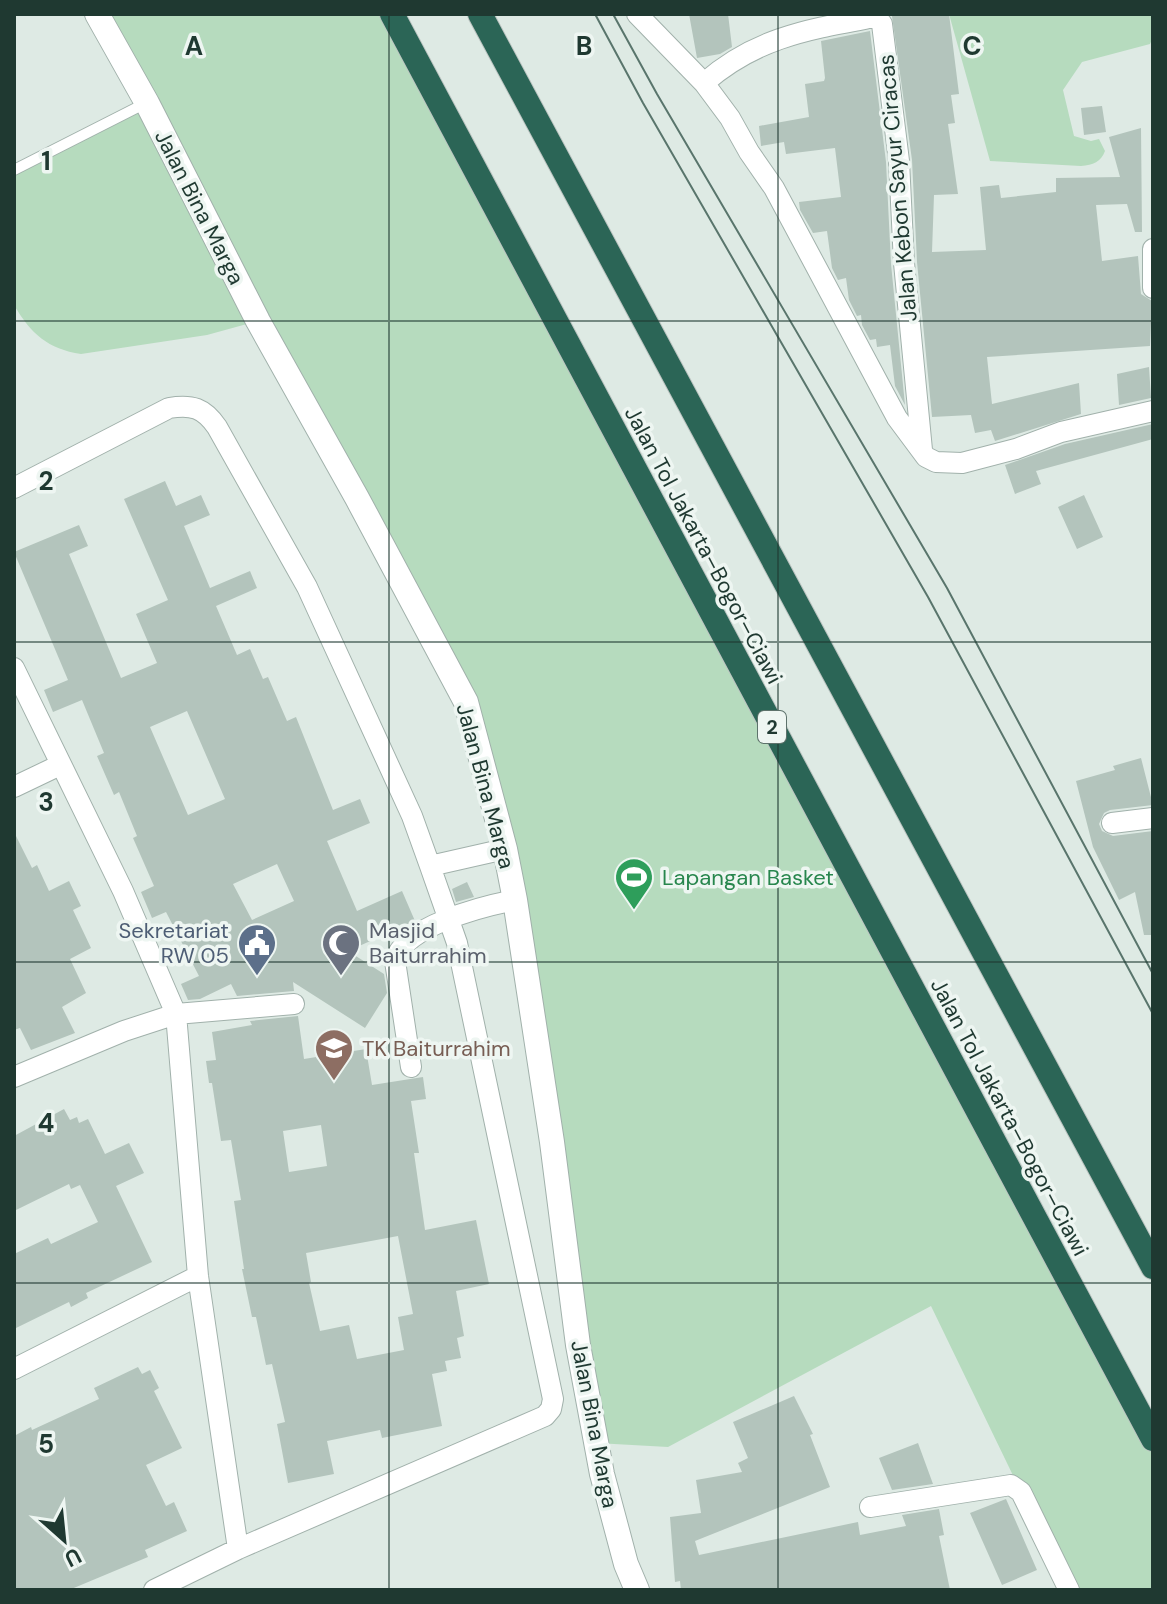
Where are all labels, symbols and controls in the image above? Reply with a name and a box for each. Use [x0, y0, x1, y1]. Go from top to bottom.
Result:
text: A [185, 29, 203, 63]
text: B [576, 29, 592, 63]
text: C [962, 29, 982, 63]
street label: Jalan Kebon Sayur Ciracas [871, 53, 924, 323]
street label: Jalan Bina Marga [148, 125, 251, 290]
text: 1 [41, 144, 51, 178]
street label: Jalan Tol Jakarta–Bogor–Ciawi [618, 401, 789, 689]
text: 2 [38, 464, 54, 498]
street label: Jalan Bina Marga [450, 700, 522, 872]
road number: 2 [758, 711, 786, 743]
text: 3 [38, 785, 54, 819]
sports icon: Lapangan Basket [613, 856, 655, 911]
place label: Lapangan Basket [662, 863, 834, 892]
place label: Sekretariat RW 05 [119, 916, 229, 970]
place label: Masjid Baiturrahim [369, 916, 487, 970]
public building icon: Sekretariat RW 05 [236, 922, 278, 977]
mosque icon: Masjid Baiturrahim [320, 922, 362, 977]
street label: Jalan Tol Jakarta–Bogor–Ciawi [924, 973, 1095, 1261]
school or university icon: TK Baiturrahim [313, 1027, 355, 1082]
place label: TK Baiturrahim [362, 1034, 511, 1063]
text: 4 [38, 1106, 54, 1140]
street label: Jalan Bina Marga [564, 1338, 625, 1510]
text: 5 [38, 1427, 54, 1461]
north arrow [24, 1500, 104, 1580]
text: U [60, 1541, 86, 1574]

